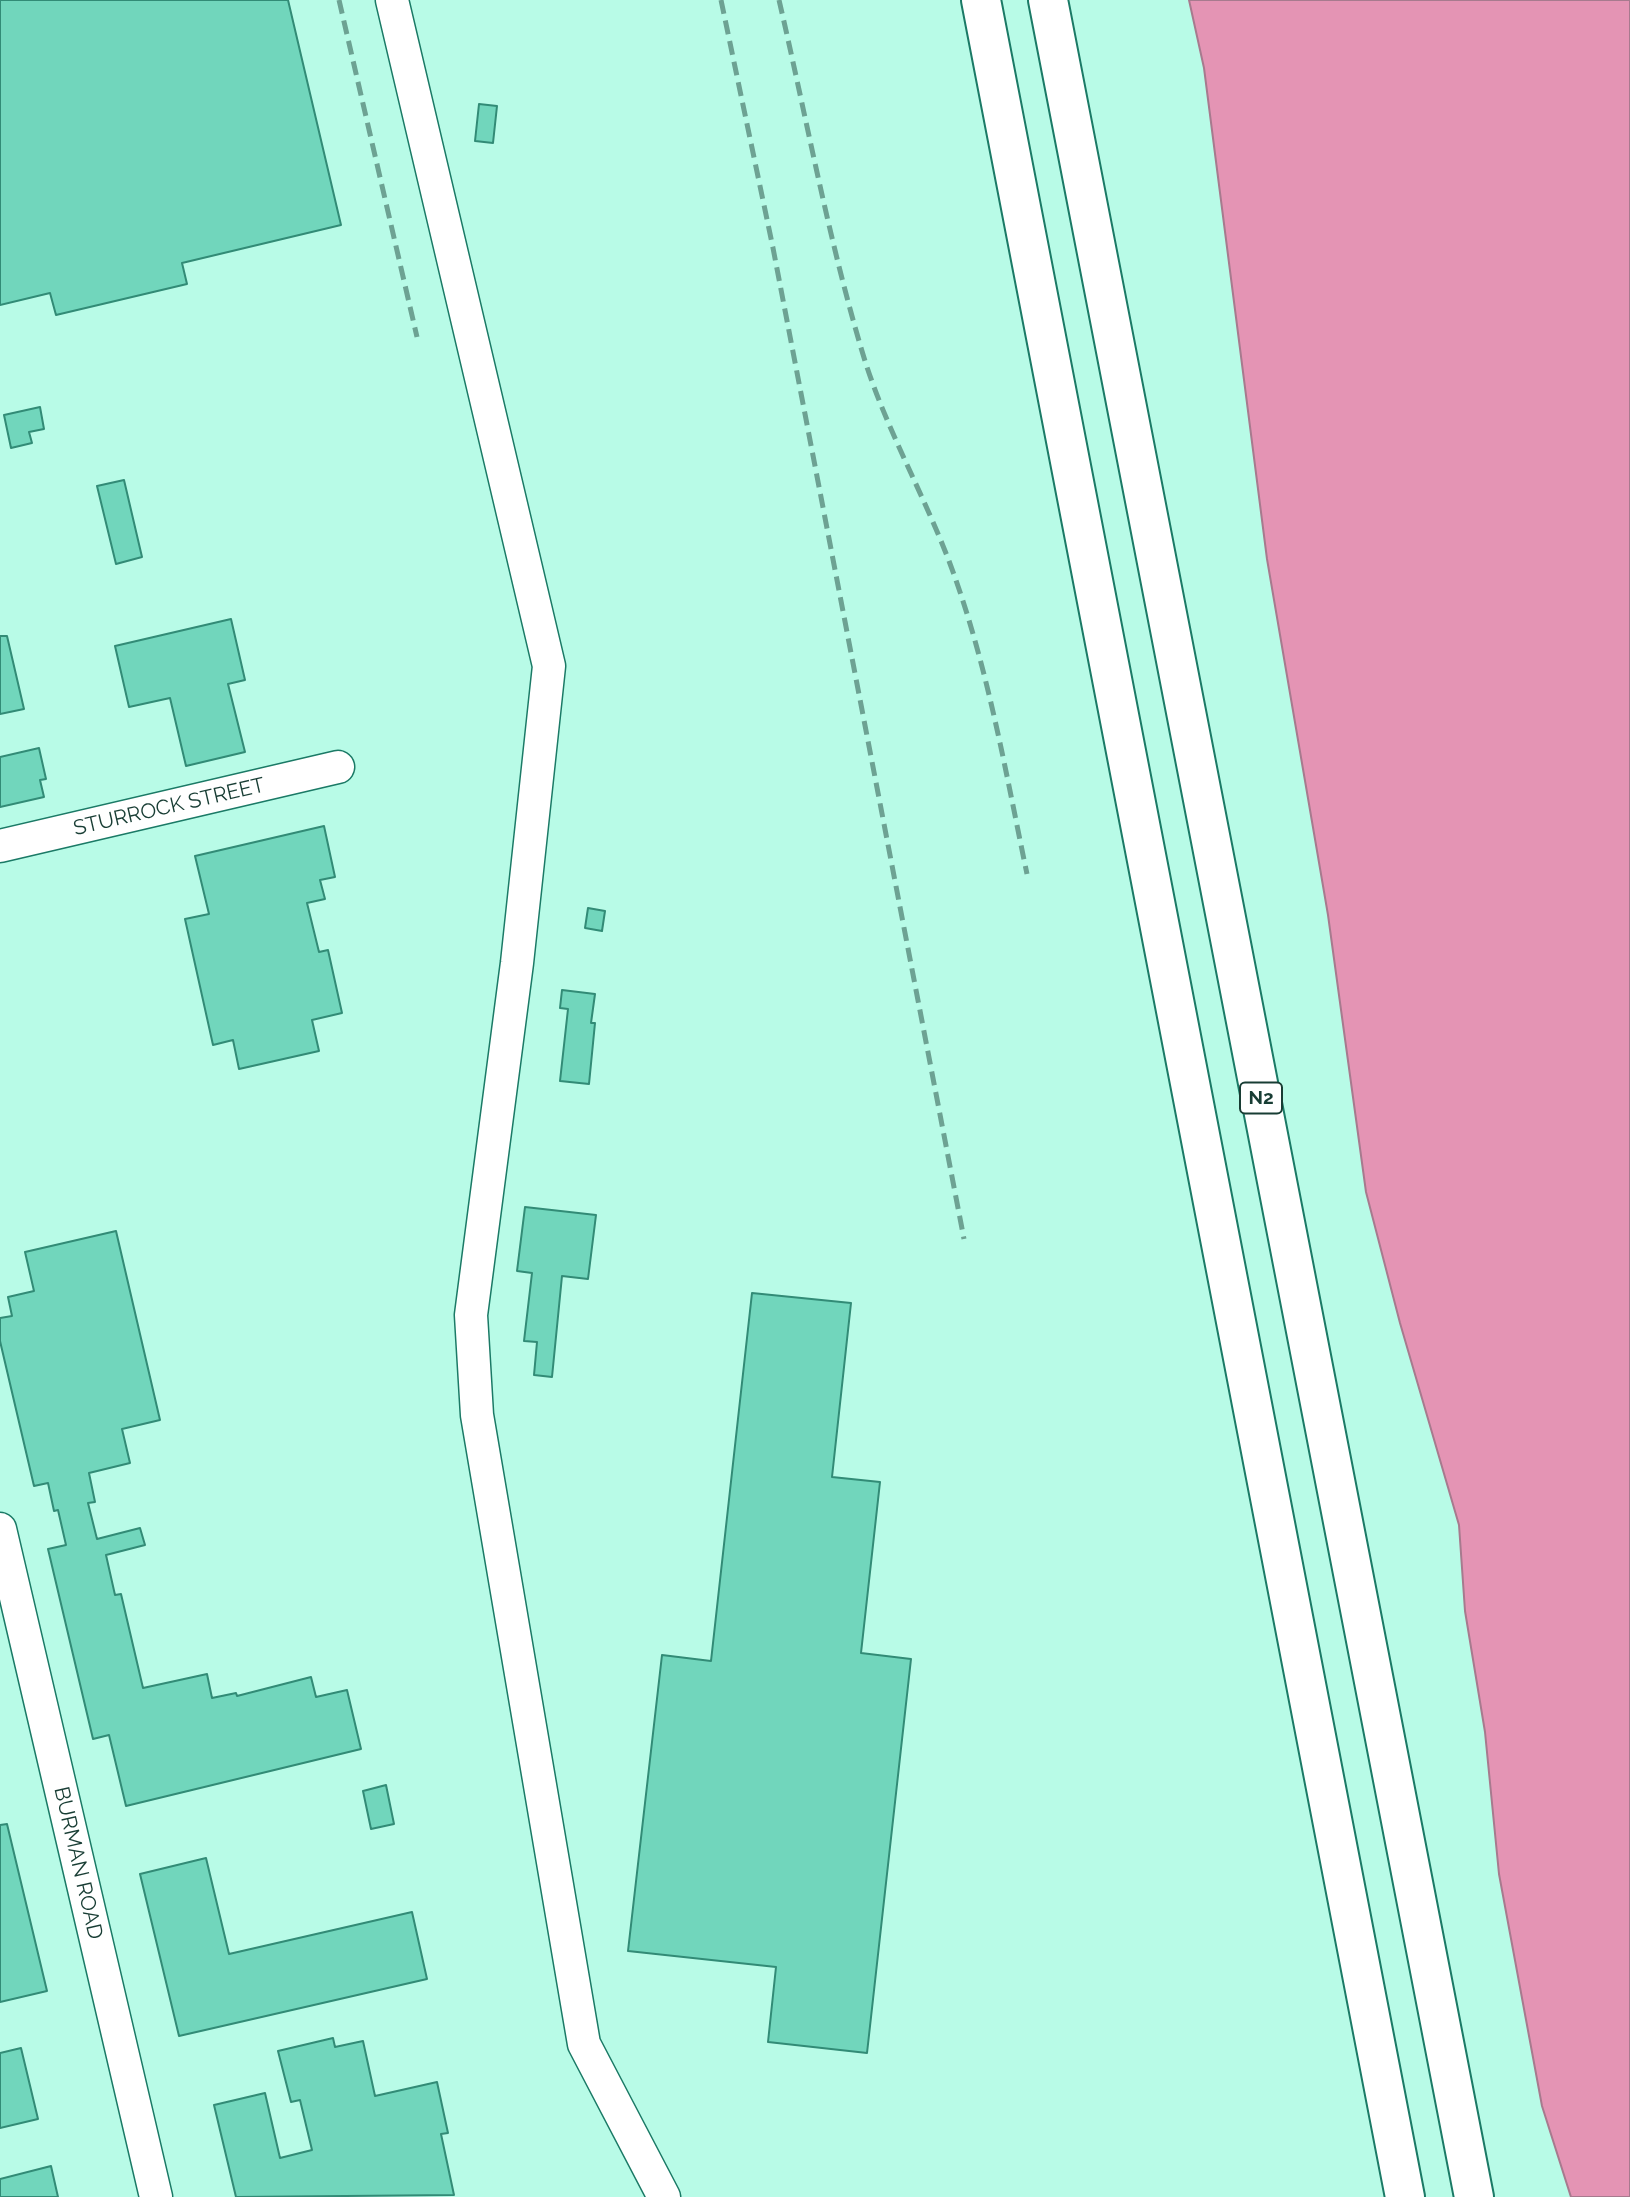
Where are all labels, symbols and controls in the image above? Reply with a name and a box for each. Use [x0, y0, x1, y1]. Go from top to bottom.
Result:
street label: STURROCK STREET [71, 773, 267, 841]
road number: N2 [1240, 1082, 1282, 1114]
street label: BURMAN ROAD [48, 1784, 108, 1942]

